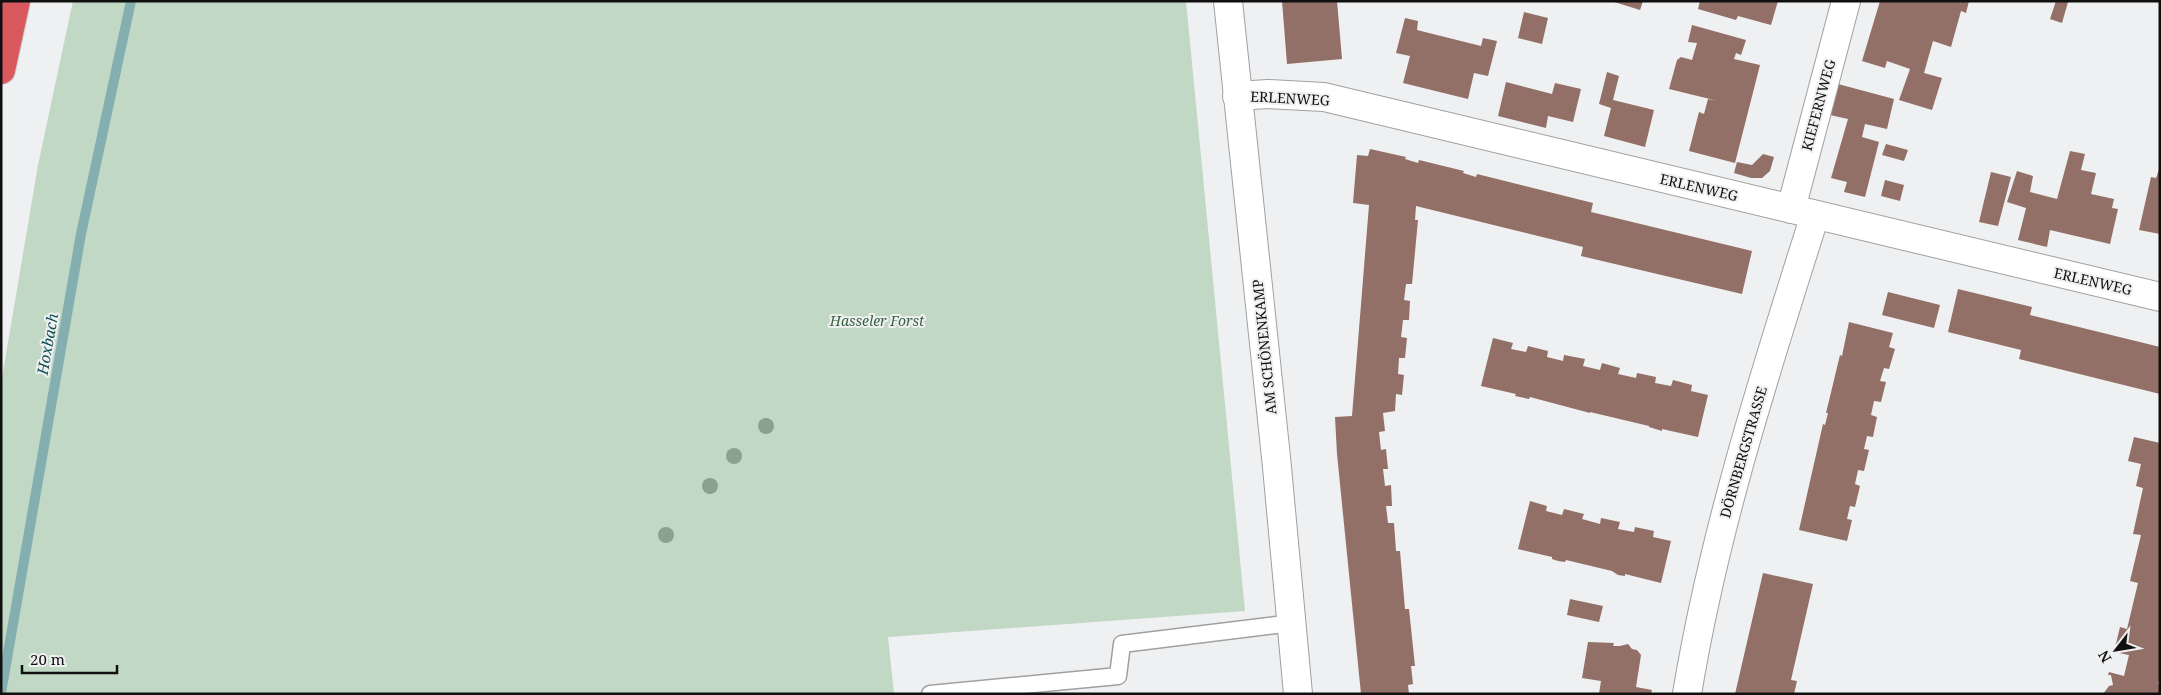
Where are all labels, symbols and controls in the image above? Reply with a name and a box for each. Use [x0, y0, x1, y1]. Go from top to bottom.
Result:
street label: KIEFERNWEG [1797, 57, 1839, 153]
street label: ERLENWEG [1250, 86, 1330, 110]
street label: ERLENWEG [1658, 169, 1740, 205]
street label: ERLENWEG [2052, 263, 2134, 299]
street label: AM SCHÖNENKAMP [1247, 279, 1281, 415]
park label: Hasseler Forst [829, 311, 925, 330]
water label: Hoxbach [32, 312, 62, 377]
street label: DÖRNBERGSTRASSE [1715, 384, 1771, 520]
north arrow [2091, 625, 2141, 675]
scale bar [22, 642, 118, 674]
text: N [2093, 647, 2115, 667]
text: 20 m [30, 649, 65, 669]

